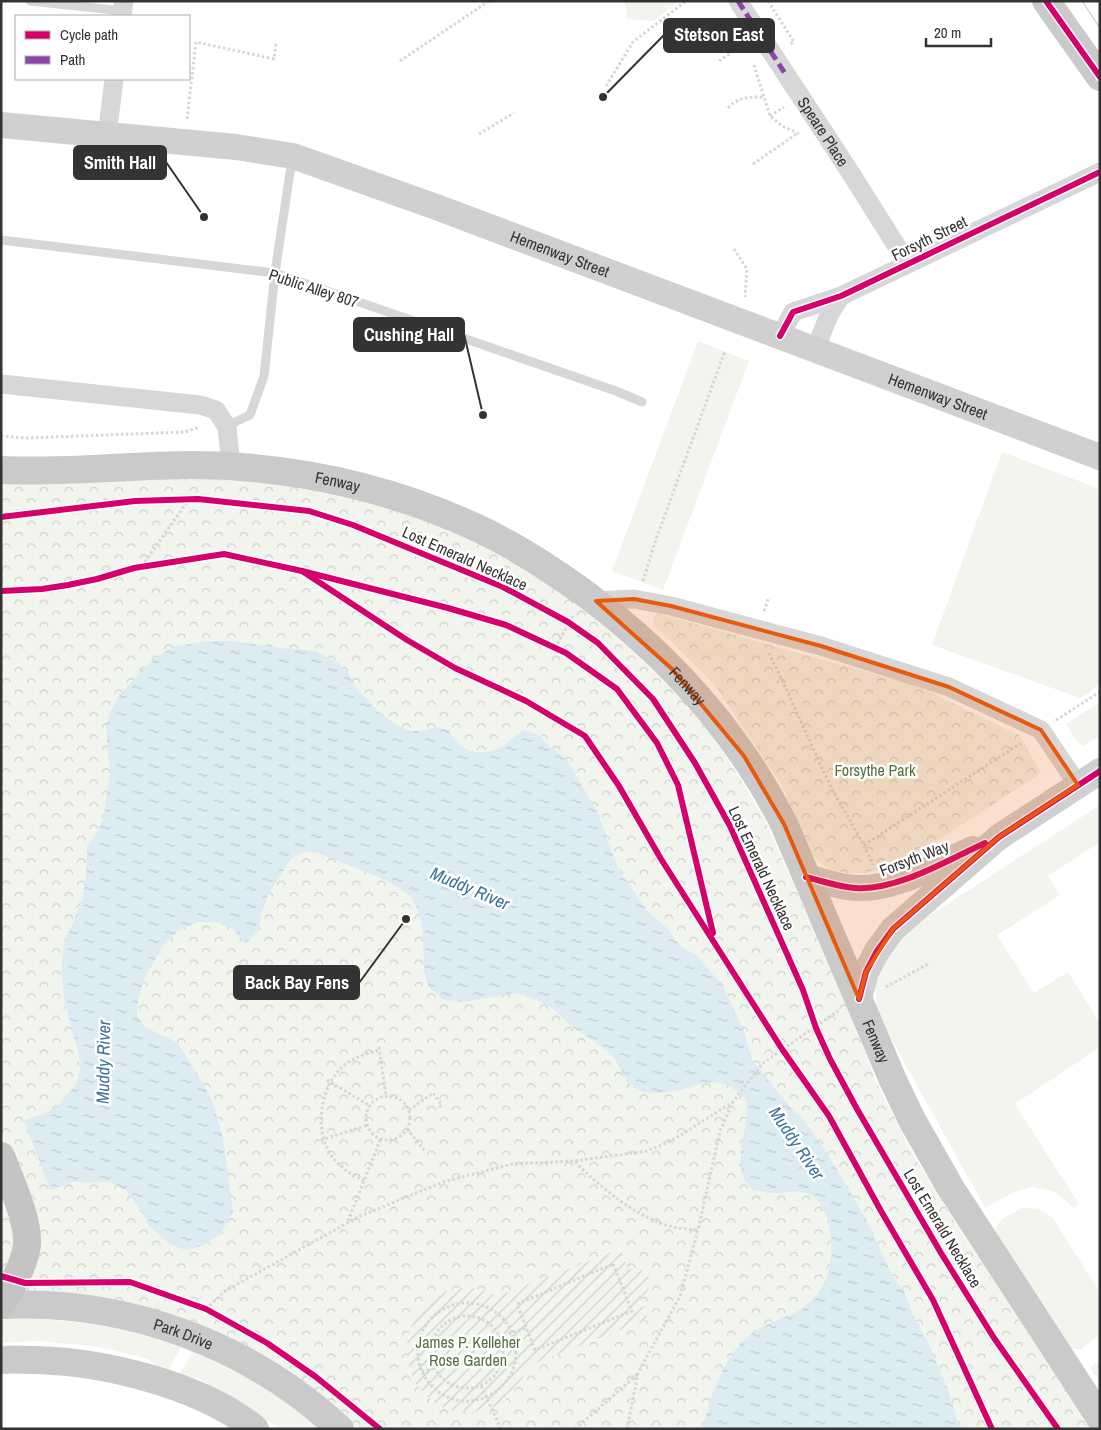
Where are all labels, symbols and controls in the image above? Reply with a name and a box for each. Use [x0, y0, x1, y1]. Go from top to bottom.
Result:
legend [15, 15, 190, 80]
scale bar [926, 15, 991, 47]
callout: Stetson East [664, 19, 774, 52]
text: Stetson East [674, 22, 764, 47]
text: 20 m [934, 22, 961, 43]
text: Cycle path [60, 24, 118, 45]
text: Path [60, 49, 85, 70]
street label: Speare Place [793, 93, 854, 170]
callout: Smith Hall [74, 146, 166, 179]
text: Smith Hall [84, 150, 156, 175]
street label: Forsyth Street [887, 210, 971, 266]
street label: Hemenway Street [507, 225, 613, 282]
street label: Public Alley 807 [266, 263, 362, 313]
callout: Cushing Hall [354, 318, 464, 351]
text: Cushing Hall [364, 322, 454, 347]
street label: Hemenway Street [885, 367, 991, 425]
street label: Fenway [313, 466, 363, 497]
street label: Lost Emerald Necklace [399, 521, 531, 595]
street label: Fenway [664, 662, 711, 710]
park label: Forsythe Park [834, 759, 916, 781]
street label: Lost Emerald Necklace [724, 802, 800, 934]
street label: Forsyth Way [876, 835, 952, 881]
water label: Muddy River [427, 860, 514, 916]
callout: Back Bay Fens [234, 966, 359, 999]
text: Back Bay Fens [245, 970, 349, 995]
street label: Fenway [857, 1016, 896, 1067]
water label: Muddy River [90, 1019, 116, 1104]
water label: Muddy River [763, 1101, 831, 1186]
street label: Lost Emerald Necklace [899, 1165, 987, 1291]
street label: Park Drive [151, 1313, 217, 1355]
park label: James P. Kelleher Rose Garden [416, 1331, 521, 1371]

